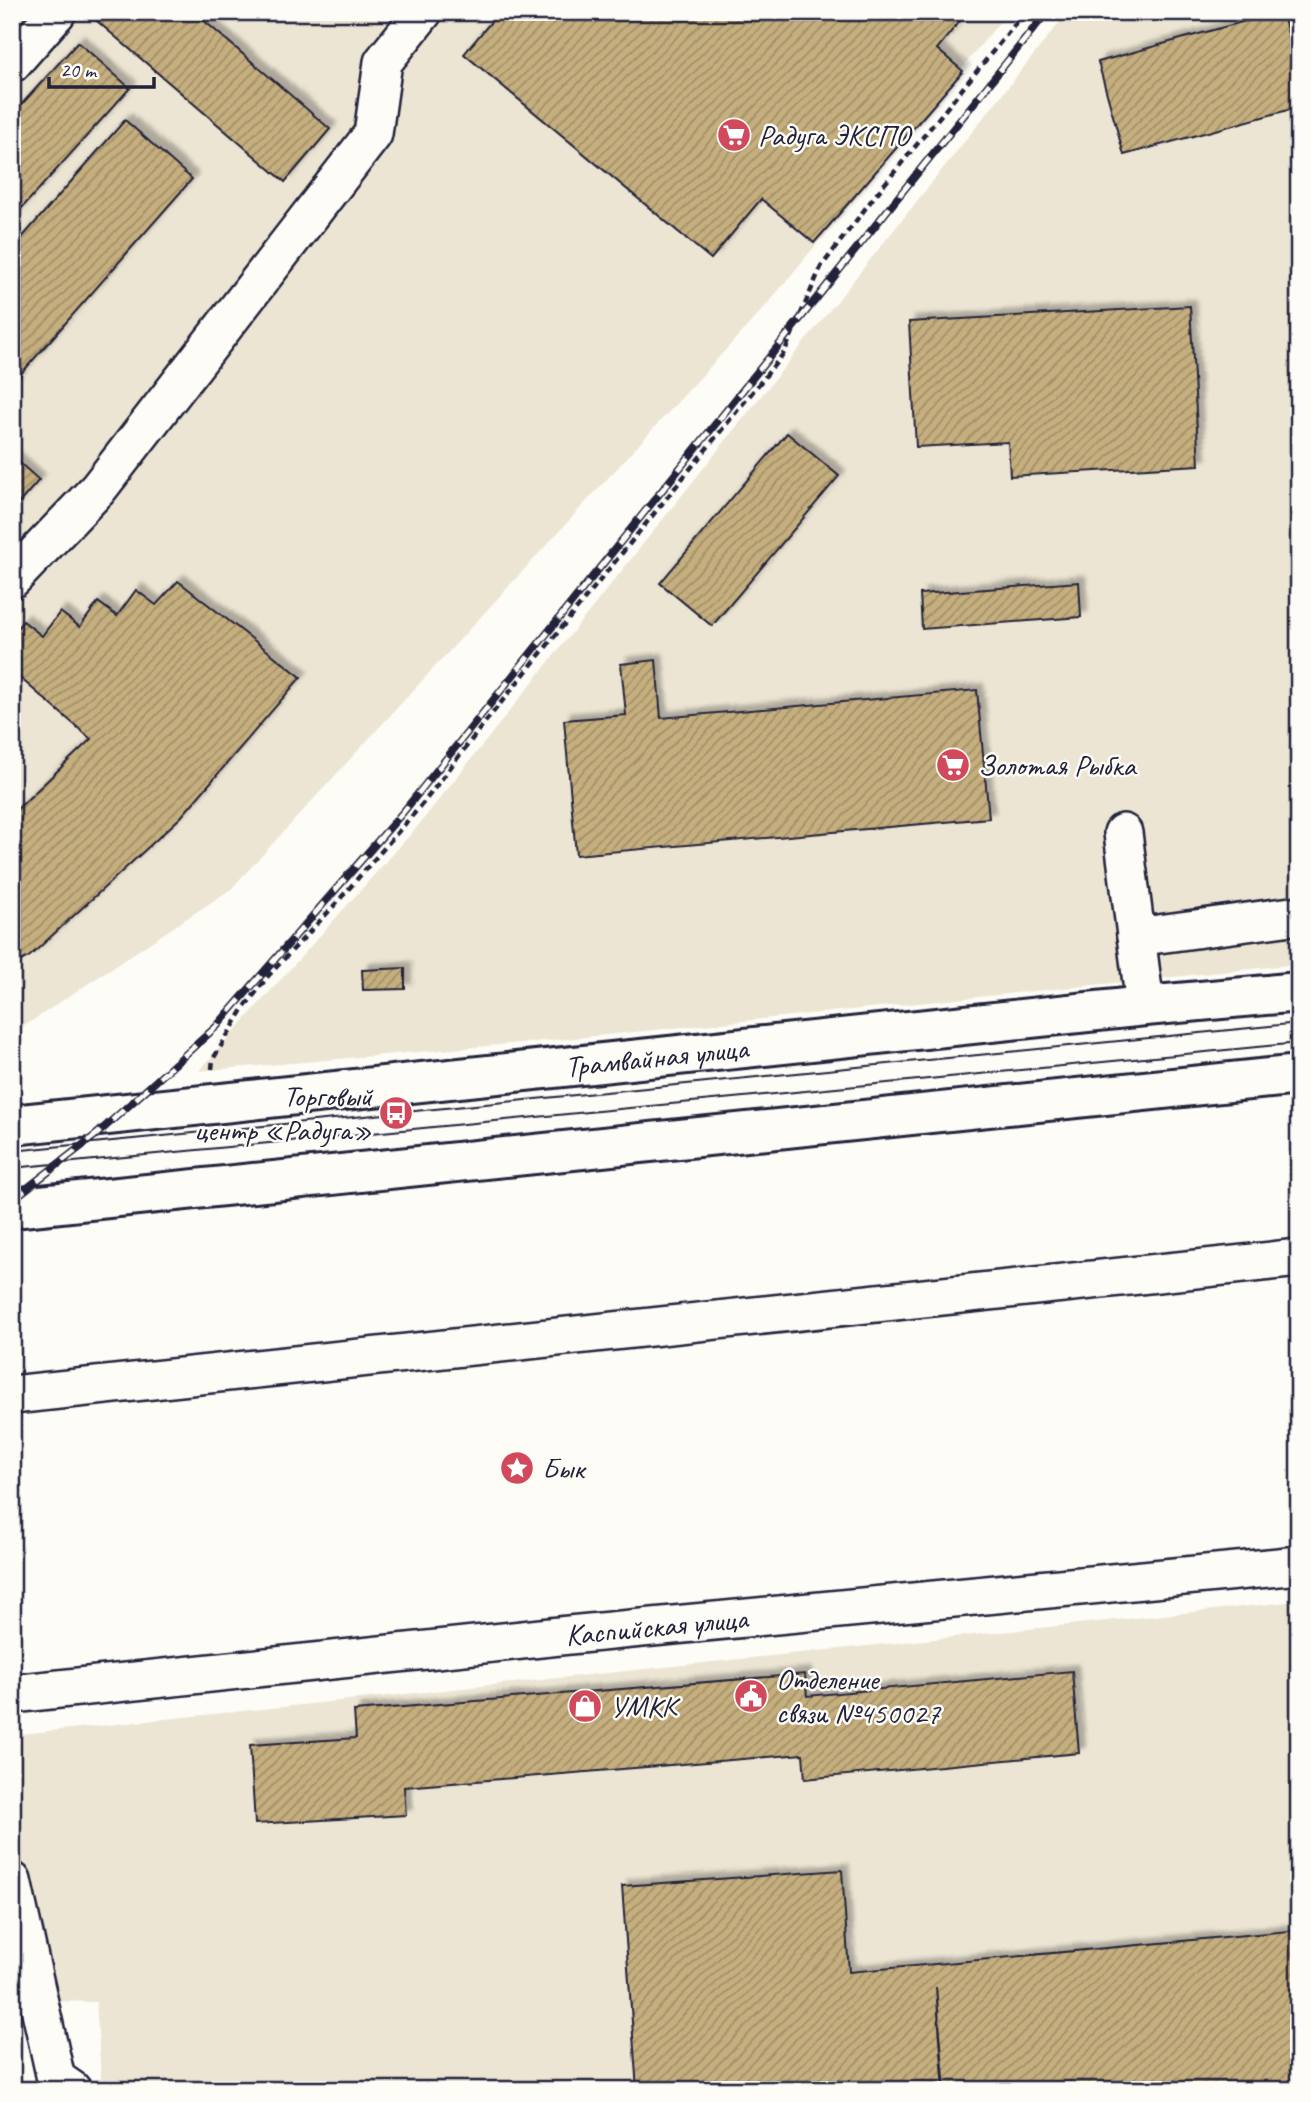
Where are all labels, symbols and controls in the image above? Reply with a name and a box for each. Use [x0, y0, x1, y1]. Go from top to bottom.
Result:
scale bar [49, 46, 154, 90]
text: 20 m [60, 57, 98, 83]
supermarket icon: Радуга ЭКСПО [715, 116, 753, 154]
place label: Радуга ЭКСПО [758, 116, 913, 154]
supermarket icon: Золотая Рыбка [934, 746, 972, 784]
place label: Золотая Рыбка [978, 746, 1137, 784]
street label: Трамвайная улица [563, 1029, 752, 1086]
place label: Торговый центр «Радуга» [194, 1077, 373, 1149]
bus stop icon: Торговый центр «Радуга» [377, 1094, 415, 1132]
place icon: Бык [498, 1449, 536, 1487]
place label: Бык [542, 1449, 587, 1487]
street label: Каспийская улица [564, 1599, 751, 1654]
place label: Отделение связи №450027 [776, 1660, 942, 1732]
public building icon: Отделение связи №450027 [732, 1677, 770, 1715]
shop icon: УМКК [566, 1687, 604, 1725]
place label: УМКК [610, 1687, 681, 1725]

